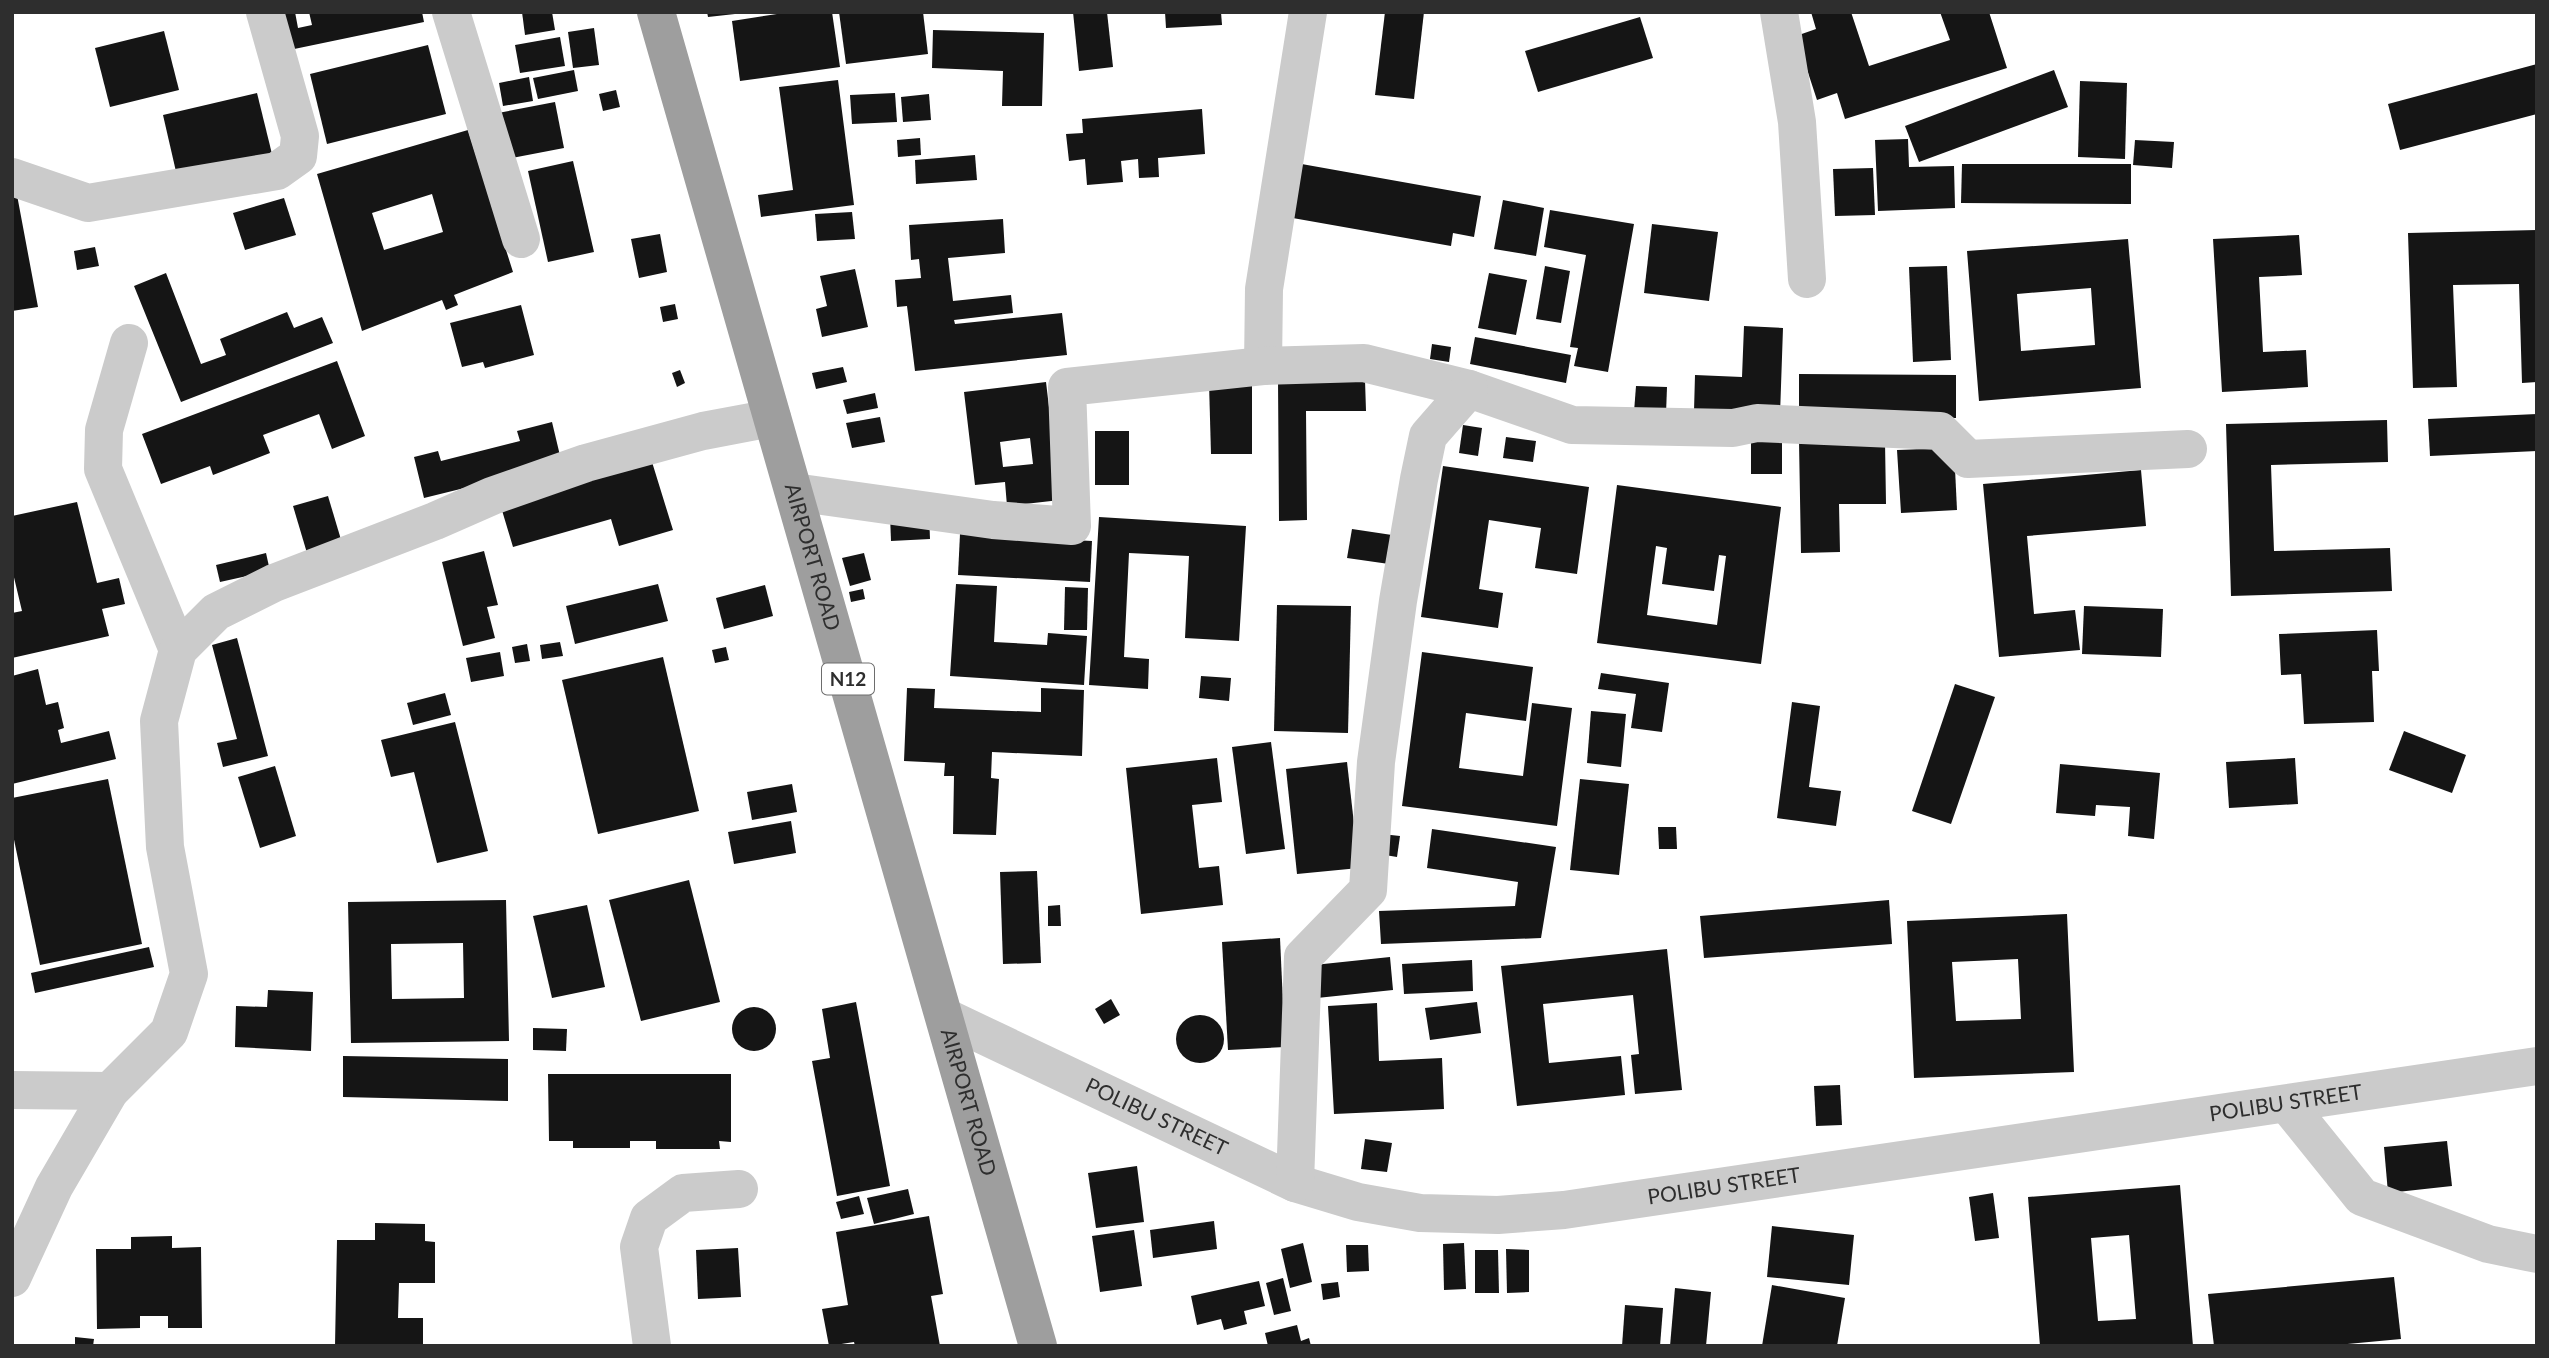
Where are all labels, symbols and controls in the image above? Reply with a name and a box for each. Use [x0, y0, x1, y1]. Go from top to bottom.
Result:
street label: AIRPORT ROAD [781, 480, 846, 633]
road number: N12 [822, 664, 874, 694]
street label: AIRPORT ROAD [937, 1025, 1003, 1178]
street label: POLIBU STREET [1082, 1072, 1233, 1161]
street label: POLIBU STREET [2207, 1078, 2364, 1125]
street label: POLIBU STREET [1646, 1161, 1802, 1209]

